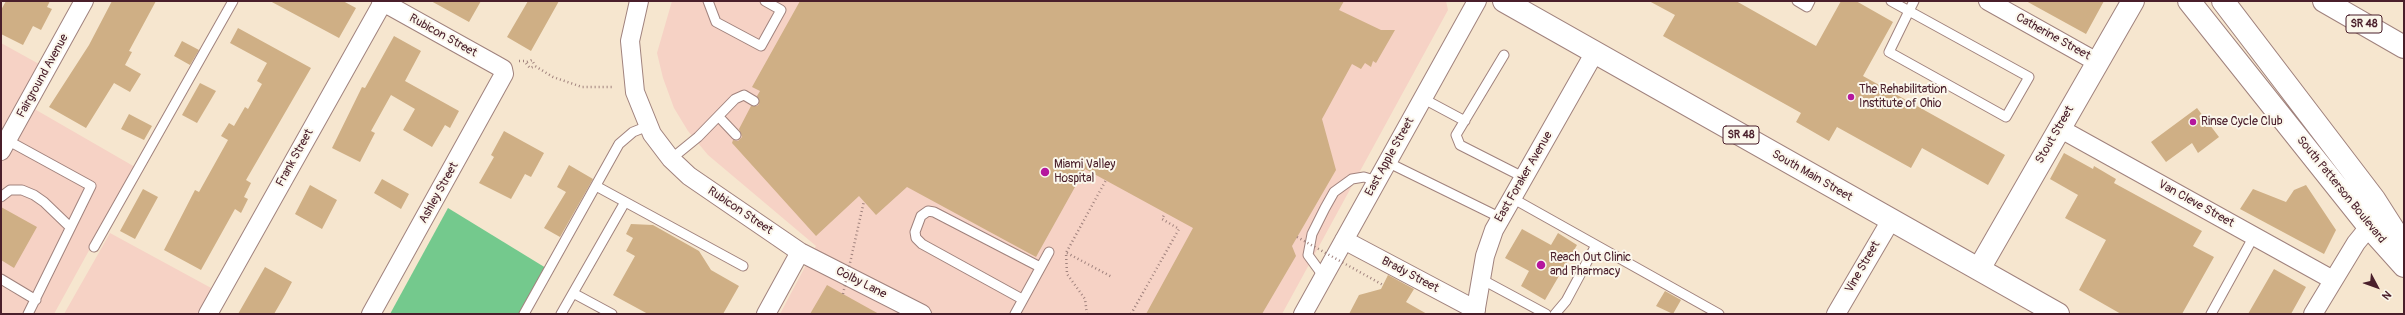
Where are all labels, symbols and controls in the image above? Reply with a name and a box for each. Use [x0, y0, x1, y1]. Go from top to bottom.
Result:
street label: Rubicon Street [407, 11, 479, 61]
street label: Catherine Street [2013, 11, 2093, 63]
road number: SR 48 [2346, 15, 2382, 33]
street label: Fairground Avenue [14, 32, 72, 120]
place label: The Rehabilitation Institute of Ohio [1859, 83, 1947, 111]
marker: The Rehabilitation Institute of Ohio [1846, 92, 1856, 102]
street label: Stout Street [2033, 104, 2077, 166]
street label: East Apple Street [1362, 115, 1418, 199]
place label: Rinse Cycle Club [2201, 115, 2283, 129]
marker: Rinse Cycle Club [2188, 117, 2198, 127]
road number: SR 48 [1723, 126, 1759, 144]
street label: Frank Street [273, 127, 317, 189]
street label: East Foraker Avenue [1492, 129, 1556, 225]
street label: South Patterson Boulevard [2293, 133, 2389, 247]
street label: South Main Street [1769, 147, 1855, 205]
place label: Miami Valley Hospital [1054, 158, 1115, 186]
street label: Ashley Street [416, 160, 462, 226]
marker: Miami Valley Hospital [1039, 166, 1051, 178]
street label: Van Cleve Street [2156, 177, 2236, 231]
street label: Rubicon Street [705, 184, 775, 238]
street label: Vine Street [1842, 239, 1884, 295]
place label: Reach Out Clinic and Pharmacy [1550, 251, 1631, 279]
street label: Brady Street [1379, 254, 1441, 296]
marker: Reach Out Clinic and Pharmacy [1535, 259, 1547, 271]
street label: Colby Lane [833, 264, 889, 302]
north arrow [2357, 267, 2397, 307]
text: N [2379, 288, 2394, 302]

